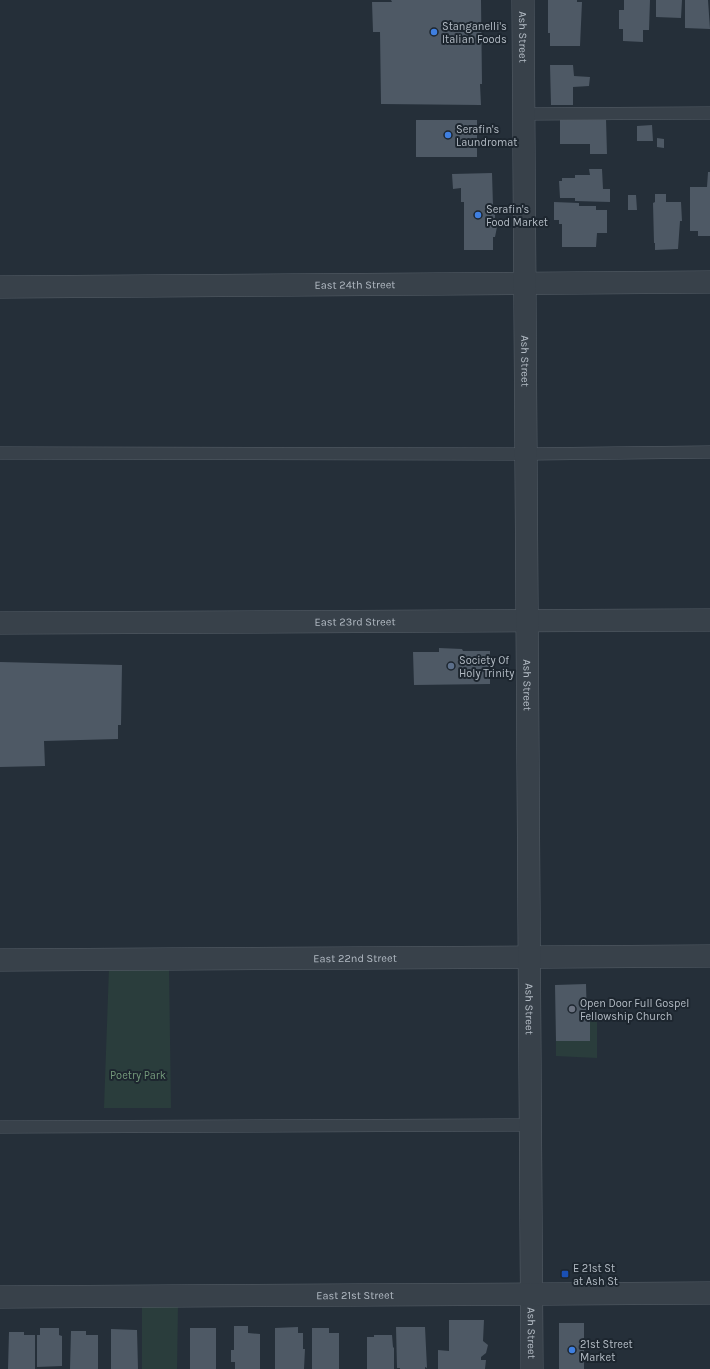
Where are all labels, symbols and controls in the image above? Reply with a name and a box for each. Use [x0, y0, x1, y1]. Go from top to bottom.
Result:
street label: Ash Street [516, 11, 529, 63]
place label: Stanganelli's Italian Foods [442, 20, 507, 46]
marker: Stanganelli's Italian Foods [429, 27, 439, 37]
place label: Serafin's Laundromat [456, 123, 518, 149]
marker: Serafin's Laundromat [443, 130, 453, 140]
place label: Serafin's Food Market [486, 203, 548, 229]
marker: Serafin's Food Market [473, 210, 483, 220]
street label: East 24th Street [314, 278, 396, 292]
street label: Ash Street [518, 335, 532, 387]
street label: East 23rd Street [314, 615, 396, 629]
place label: Society Of Holy Trinity [459, 654, 514, 680]
street label: Ash Street [520, 659, 534, 711]
marker: Society Of Holy Trinity [446, 661, 456, 671]
street label: East 22nd Street [313, 952, 397, 965]
street label: Ash Street [522, 983, 536, 1035]
place label: Open Door Full Gospel Fellowship Church [580, 997, 689, 1023]
marker: Open Door Full Gospel Fellowship Church [567, 1004, 577, 1014]
park label: Poetry Park [110, 1069, 166, 1082]
place label: E 21st St at Ash St [573, 1262, 618, 1288]
marker: E 21st St at Ash St [560, 1269, 570, 1279]
street label: East 21st Street [316, 1289, 394, 1302]
street label: Ash Street [525, 1307, 538, 1359]
place label: 21st Street Market [580, 1338, 633, 1364]
marker: 21st Street Market [567, 1345, 577, 1355]

